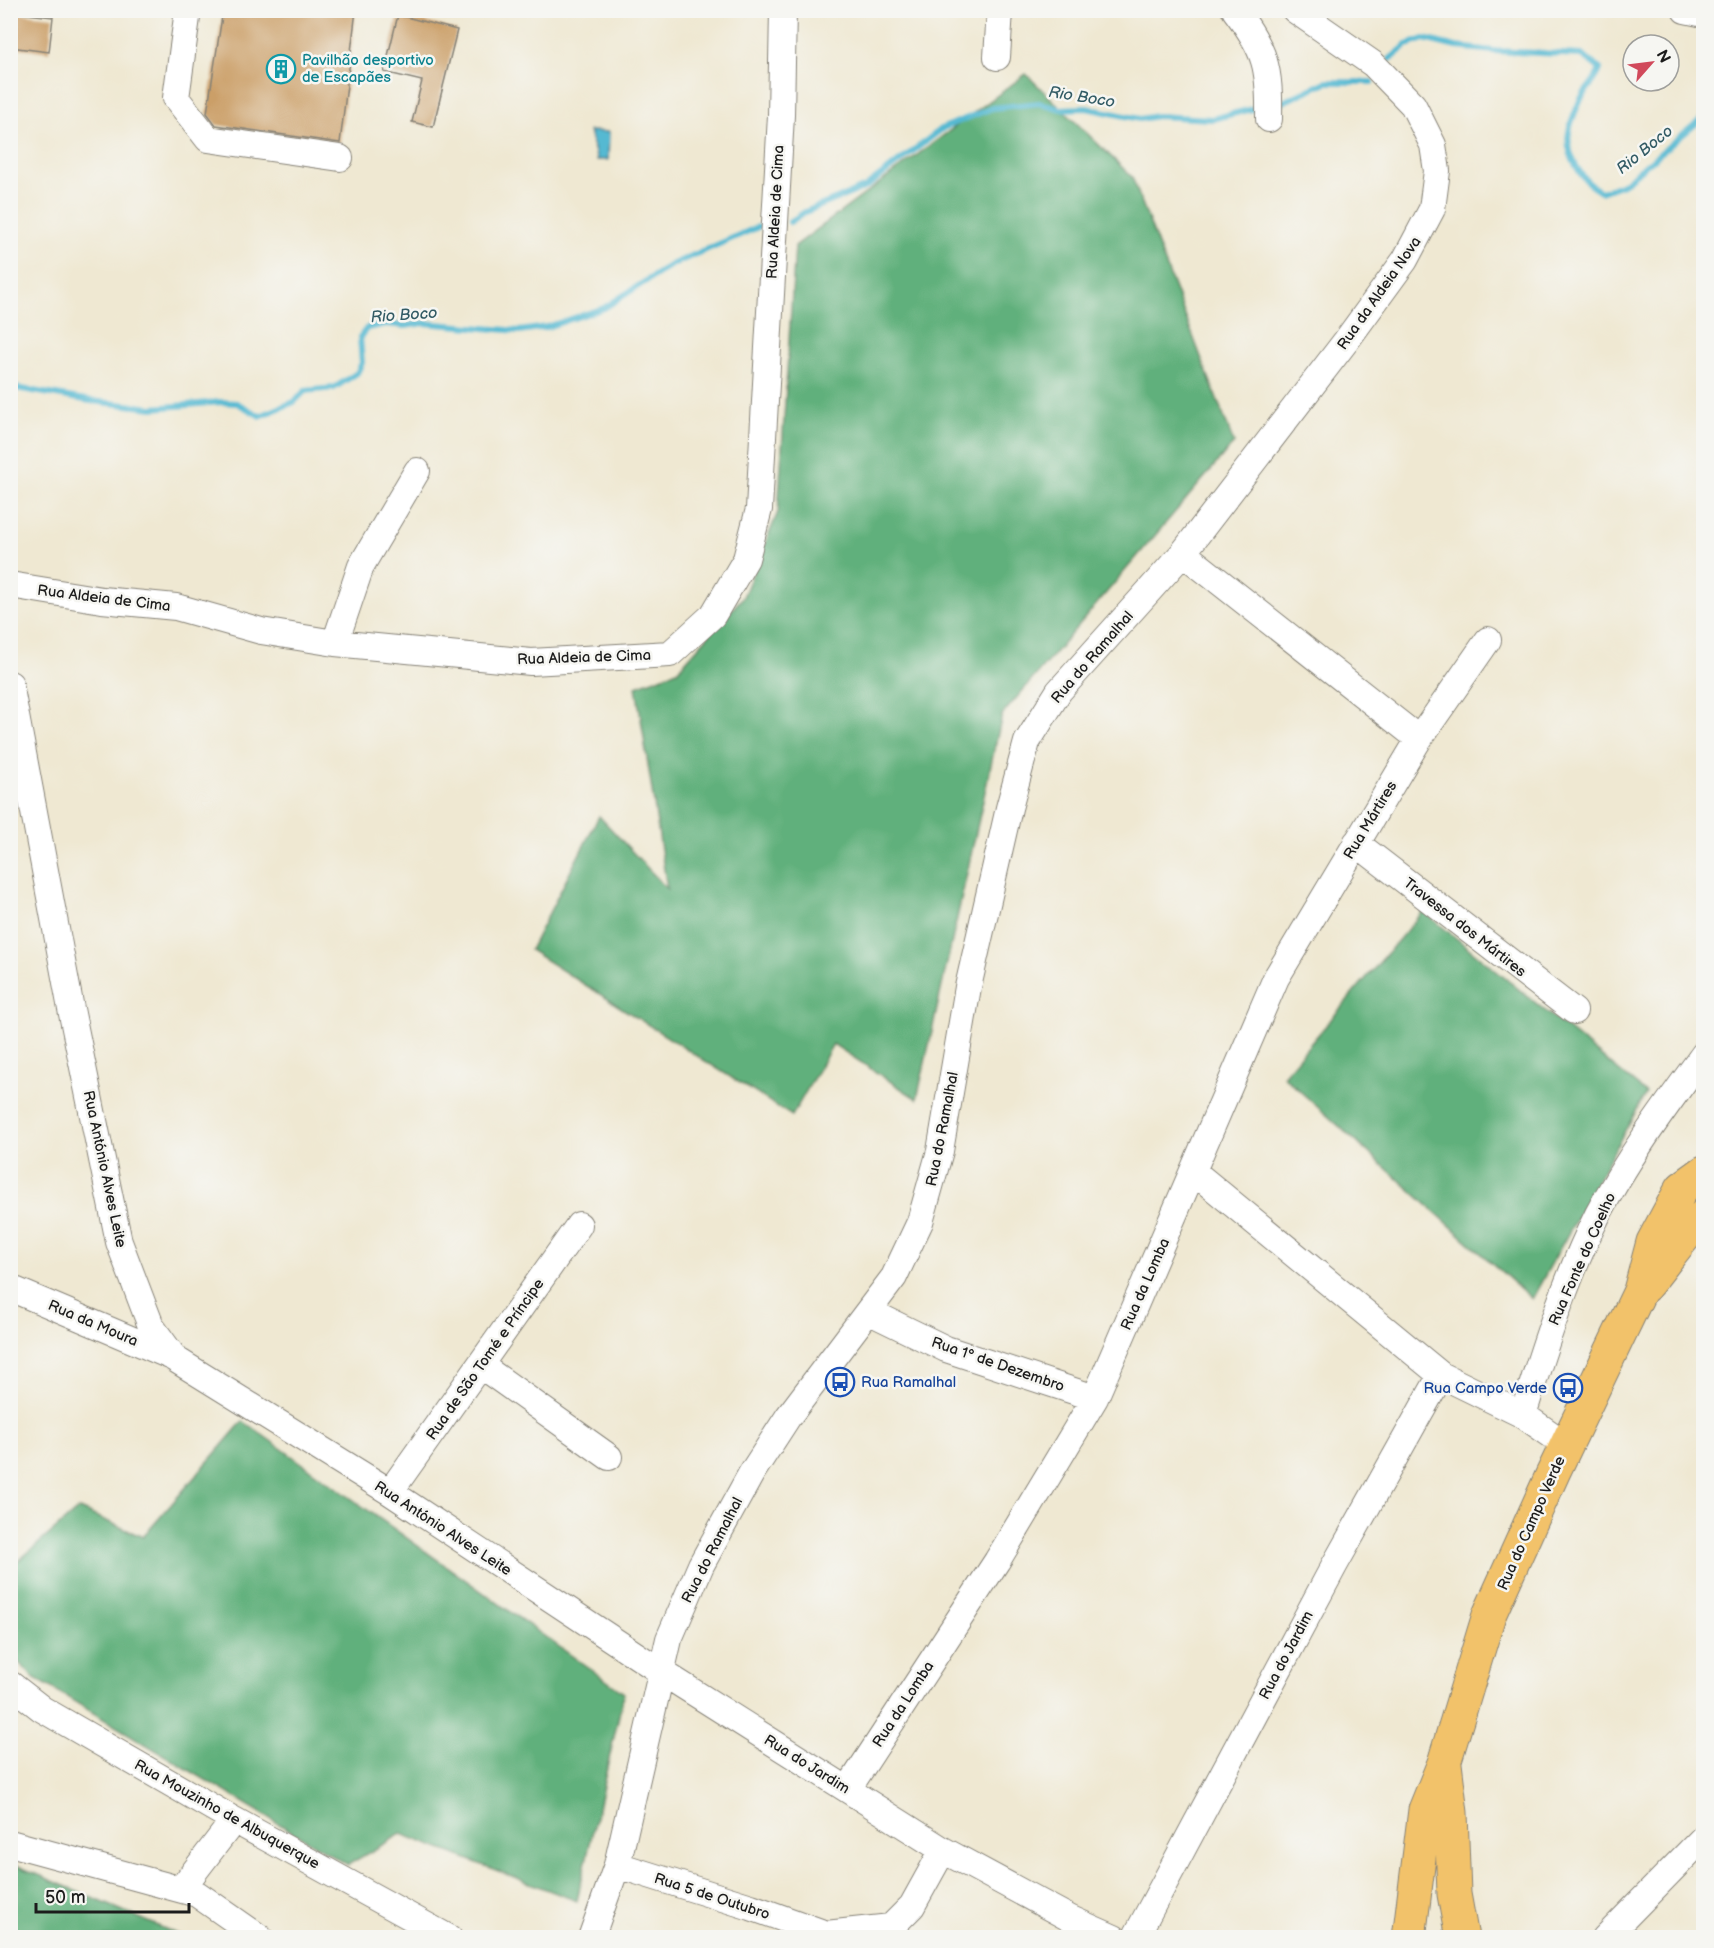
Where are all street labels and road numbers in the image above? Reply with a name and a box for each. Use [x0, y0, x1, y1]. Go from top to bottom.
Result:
street label: Rua Aldeia de Cima [763, 145, 788, 279]
street label: Rua da Aldeia Nova [1333, 233, 1426, 354]
street label: Rua Aldeia de Cima [36, 581, 172, 616]
street label: Rua do Ramalhal [1047, 607, 1138, 707]
street label: Rua Aldeia de Cima [517, 646, 651, 669]
street label: Rua Mártires [1340, 777, 1402, 863]
street label: Travessa dos Mártires [1400, 874, 1530, 982]
street label: Rua do Ramalhal [922, 1070, 963, 1188]
street label: Rua António Alves Leite [79, 1089, 130, 1249]
street label: Rua Fonte do Coelho [1545, 1190, 1620, 1329]
street label: Rua da Lomba [1117, 1235, 1174, 1333]
street label: Rua de São Tomé e Príncipe [422, 1275, 549, 1444]
street label: Rua da Moura [45, 1296, 141, 1351]
street label: Rua 1º de Dezembro [929, 1333, 1067, 1396]
street label: Rua do Campo Verde [1493, 1453, 1570, 1593]
street label: Rua António Alves Leite [370, 1477, 515, 1580]
street label: Rua do Ramalhal [678, 1494, 747, 1606]
street label: Rua do Jardim [1255, 1608, 1318, 1703]
street label: Rua da Lomba [869, 1658, 938, 1751]
street label: Rua do Jardim [760, 1731, 853, 1798]
street label: Rua Mouzinho de Albuquerque [131, 1755, 323, 1873]
street label: Rua 5 de Outubro [652, 1869, 772, 1924]

